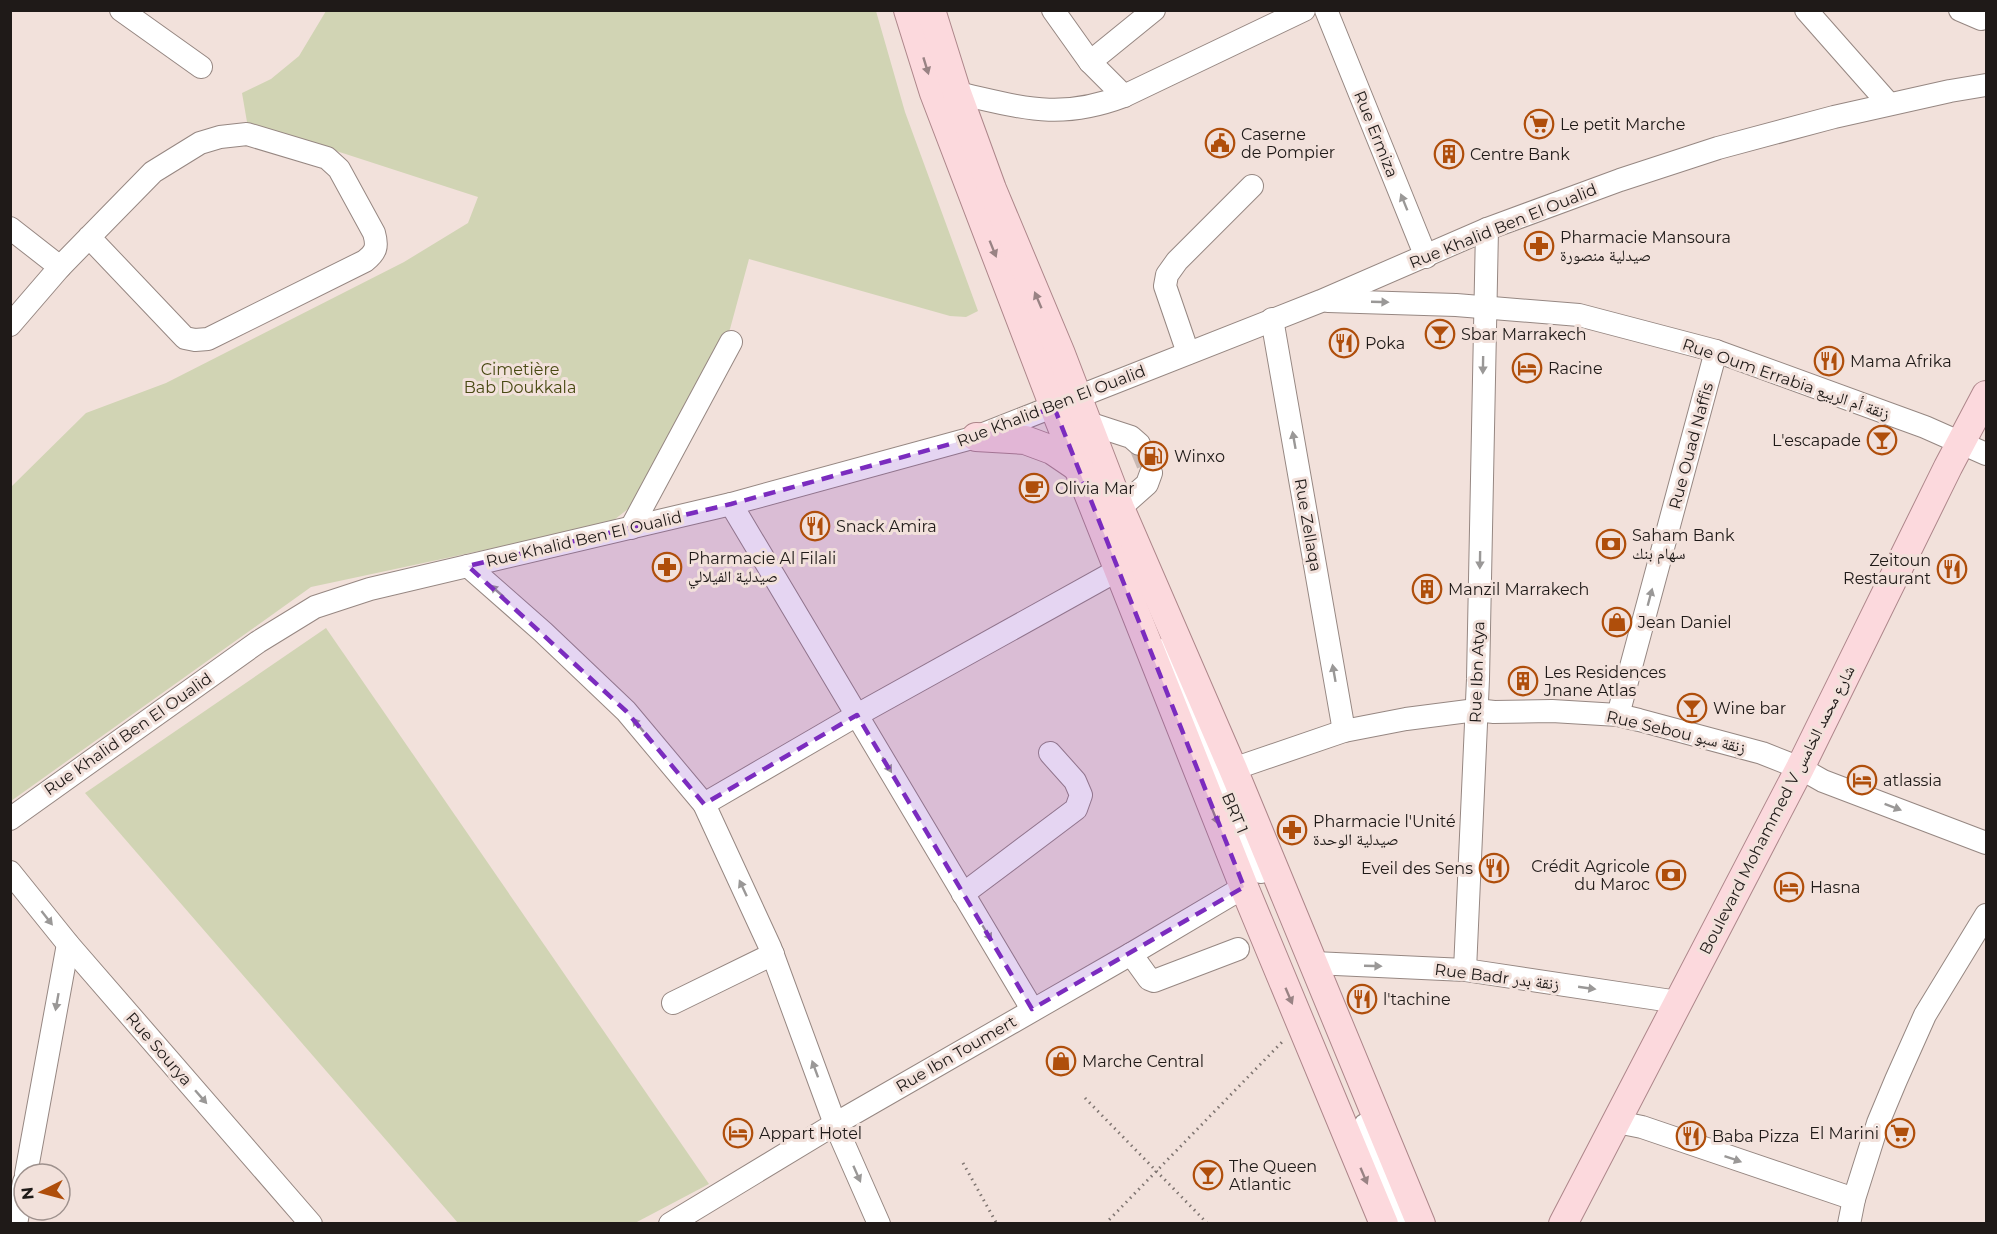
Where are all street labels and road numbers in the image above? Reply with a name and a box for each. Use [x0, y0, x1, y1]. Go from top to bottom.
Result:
street label: Rue Ermiza [1350, 88, 1402, 180]
street label: Rue Khalid Ben El Oualid [1407, 180, 1599, 272]
street label: Rue Oum Errabia زنقة أم الربيع [1680, 335, 1892, 424]
street label: Rue Khalid Ben El Oualid [954, 361, 1148, 451]
street label: Rue Ouad Naffis [1665, 380, 1717, 511]
street label: Rue Zellaqa [1290, 477, 1326, 573]
street label: Rue Khalid Ben El Oualid [484, 507, 684, 571]
street label: Rue Ibn Atya [1466, 621, 1488, 723]
street label: Boulevard Mohammed V شارع محمد الخامس [1696, 662, 1859, 958]
street label: Rue Khalid Ben El Oualid [40, 669, 216, 799]
street label: Rue Sebou زنقة سبو [1604, 707, 1748, 757]
street label: BRT 1 [1218, 790, 1252, 836]
street label: Rue Badr زنقة بدر [1434, 960, 1560, 994]
street label: Rue Sourya [122, 1008, 196, 1090]
street label: Rue Ibn Toumert [892, 1012, 1020, 1096]

